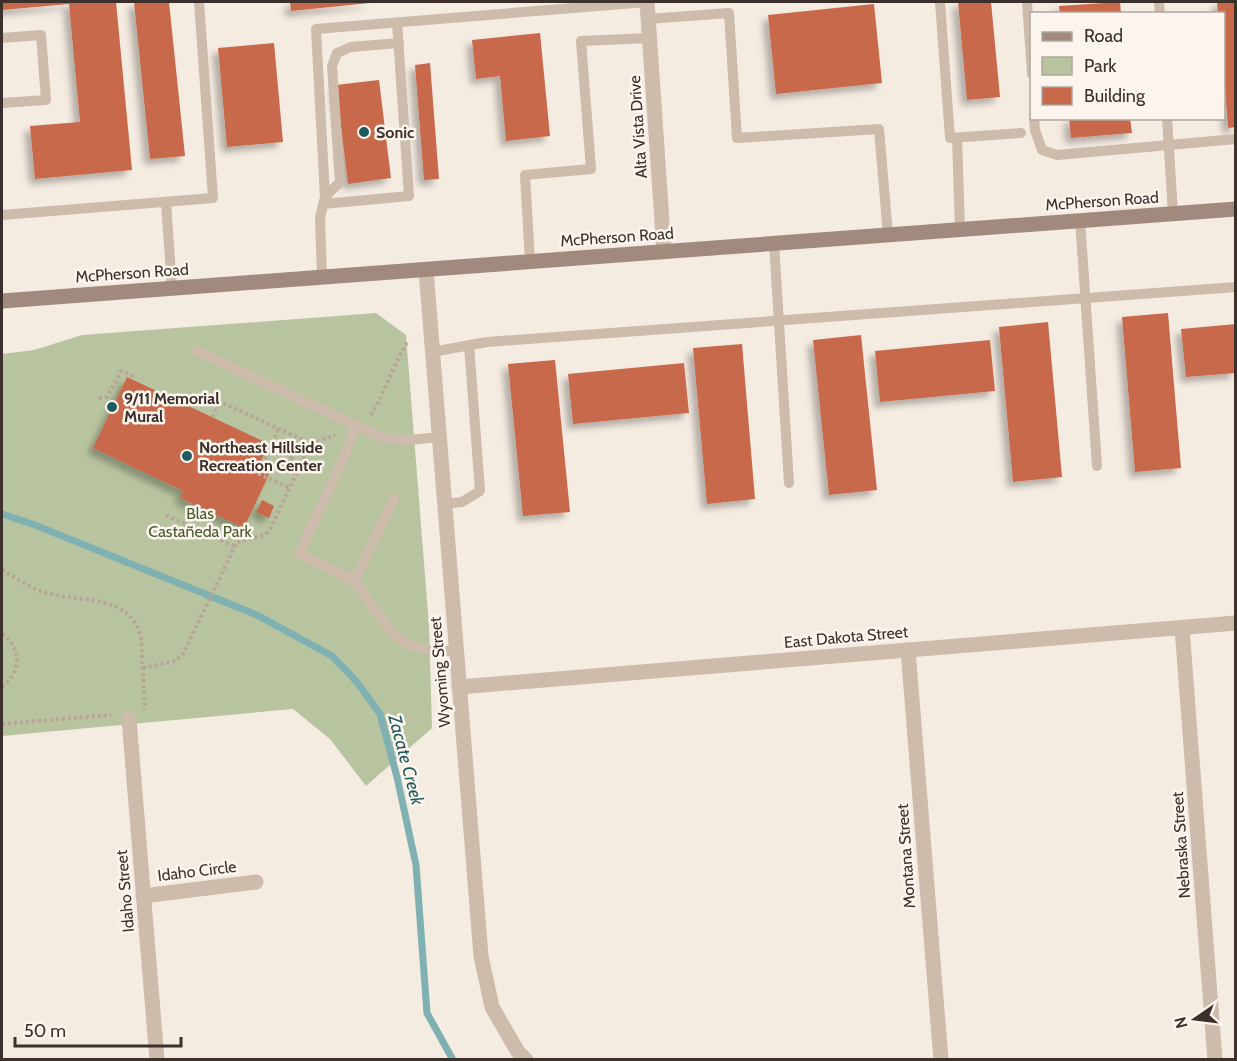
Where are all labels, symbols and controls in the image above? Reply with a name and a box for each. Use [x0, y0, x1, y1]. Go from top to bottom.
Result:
legend [1030, 12, 1225, 120]
text: Road [1084, 25, 1123, 47]
text: Park [1084, 55, 1117, 77]
street label: Alta Vista Drive [625, 75, 651, 179]
text: Building [1084, 85, 1146, 107]
place label: Sonic [376, 123, 414, 142]
marker: Sonic [357, 125, 371, 139]
street label: McPherson Road [1045, 188, 1159, 214]
street label: McPherson Road [560, 224, 674, 250]
street label: McPherson Road [75, 260, 189, 286]
place label: 9/11 Memorial Mural [124, 389, 219, 426]
marker: 9/11 Memorial Mural [105, 400, 119, 414]
place label: Northeast Hillside Recreation Center [199, 438, 323, 475]
marker: Northeast Hillside Recreation Center [180, 449, 194, 463]
park label: Blas Castañeda Park [148, 504, 253, 541]
street label: Wyoming Street [426, 615, 454, 728]
street label: East Dakota Street [783, 622, 910, 652]
water label: Zacate Creek [383, 711, 429, 809]
street label: Nebraska Street [1168, 790, 1194, 899]
street label: Montana Street [893, 802, 919, 909]
street label: Idaho Street [112, 848, 138, 933]
street label: Idaho Circle [157, 857, 237, 885]
north arrow [1165, 989, 1225, 1049]
scale bar [15, 1010, 182, 1048]
text: N [1170, 1015, 1192, 1030]
text: 50 m [24, 1020, 66, 1042]

